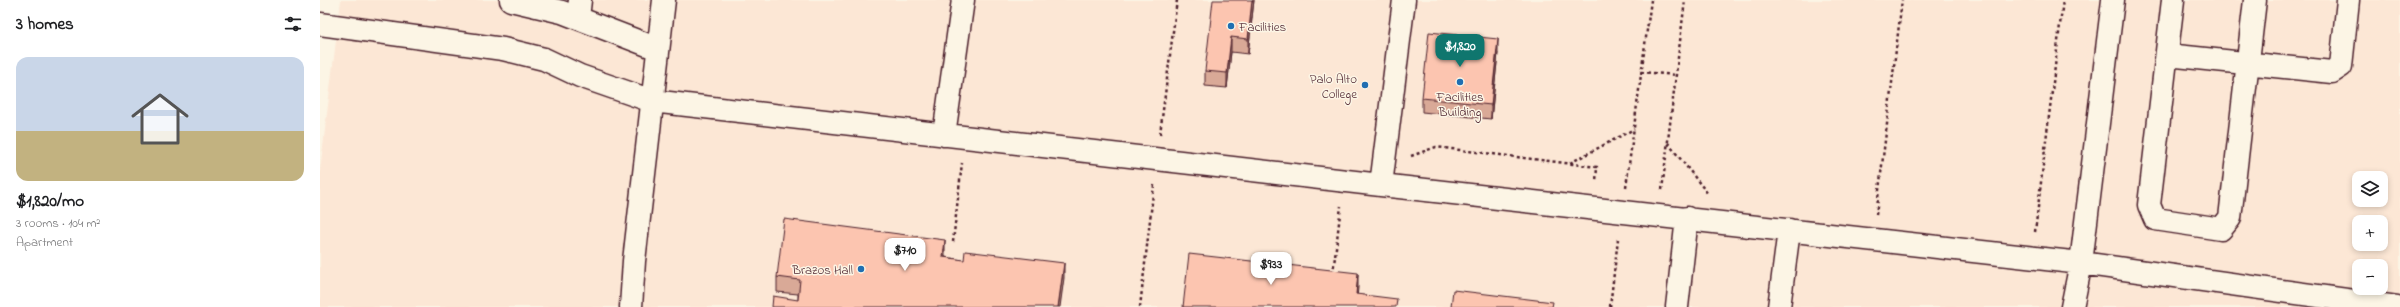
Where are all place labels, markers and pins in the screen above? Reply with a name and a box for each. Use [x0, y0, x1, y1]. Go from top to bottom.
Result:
place label: Facilities [1238, 18, 1287, 37]
marker: Facilities [1226, 21, 1236, 31]
pin: $1,820 [1427, 34, 1493, 68]
place label: Palo Alto College [1310, 70, 1357, 105]
marker: Facilities Building [1455, 77, 1465, 87]
marker: Palo Alto College [1360, 80, 1370, 90]
place label: Facilities Building [1435, 88, 1484, 123]
pin: $710 [881, 238, 929, 272]
pin: $933 [1247, 252, 1295, 286]
place label: Brazos Hall [791, 261, 853, 280]
marker: Brazos Hall [856, 264, 866, 274]

